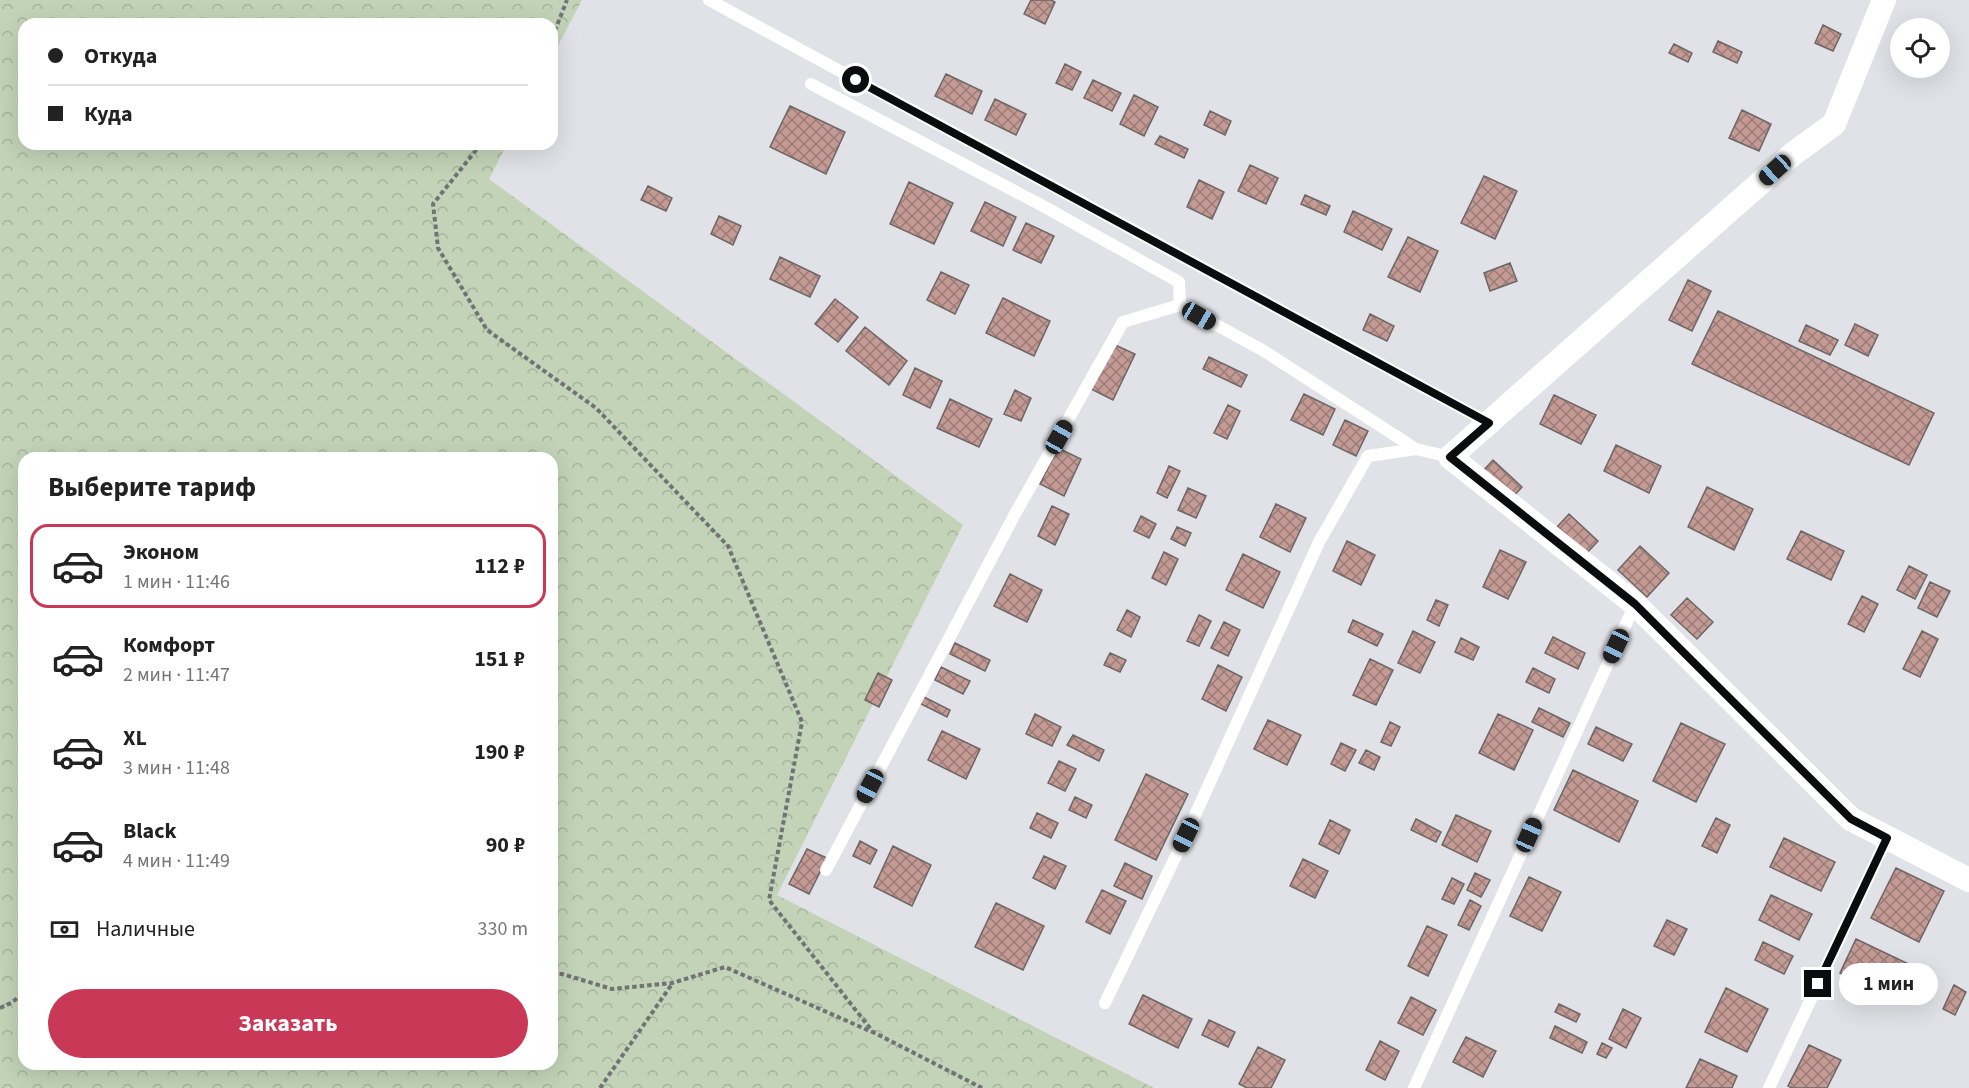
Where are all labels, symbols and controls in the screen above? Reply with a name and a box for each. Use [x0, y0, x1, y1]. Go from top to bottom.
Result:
map controls [1890, 18, 1950, 78]
button: locate [1890, 18, 1950, 78]
text: Откуда [84, 40, 157, 72]
route start [842, 66, 869, 93]
text: Куда [84, 98, 133, 130]
car [1756, 151, 1794, 189]
car [1179, 299, 1219, 333]
car [1042, 417, 1076, 457]
text: Выберите тариф [48, 468, 256, 507]
text: Эконом [123, 536, 199, 568]
icon: car [51, 539, 105, 593]
text: 112 ₽ [474, 550, 525, 582]
text: 1 мин · 11:46 [123, 568, 230, 596]
car [1600, 626, 1632, 666]
text: Комфорт [123, 629, 215, 661]
icon: car [51, 632, 105, 686]
text: 151 ₽ [474, 643, 525, 675]
text: 2 мин · 11:47 [123, 661, 230, 689]
text: XL [123, 722, 147, 754]
icon: car [51, 725, 105, 779]
text: 190 ₽ [474, 736, 525, 768]
text: 3 мин · 11:48 [123, 754, 230, 782]
car [854, 766, 886, 806]
text: Black [123, 815, 177, 847]
car [1170, 815, 1202, 855]
car [1513, 815, 1545, 855]
icon: car [51, 818, 105, 872]
text: 90 ₽ [486, 829, 525, 861]
text: 4 мин · 11:49 [123, 847, 230, 875]
icon: cash [48, 913, 81, 946]
text: Наличные [96, 913, 195, 945]
text: 330 m [478, 915, 528, 943]
callout: 1 мин [1839, 963, 1938, 1005]
route end [1804, 970, 1831, 997]
text: 1 мин [1863, 970, 1914, 998]
button: Заказать [48, 989, 528, 1058]

